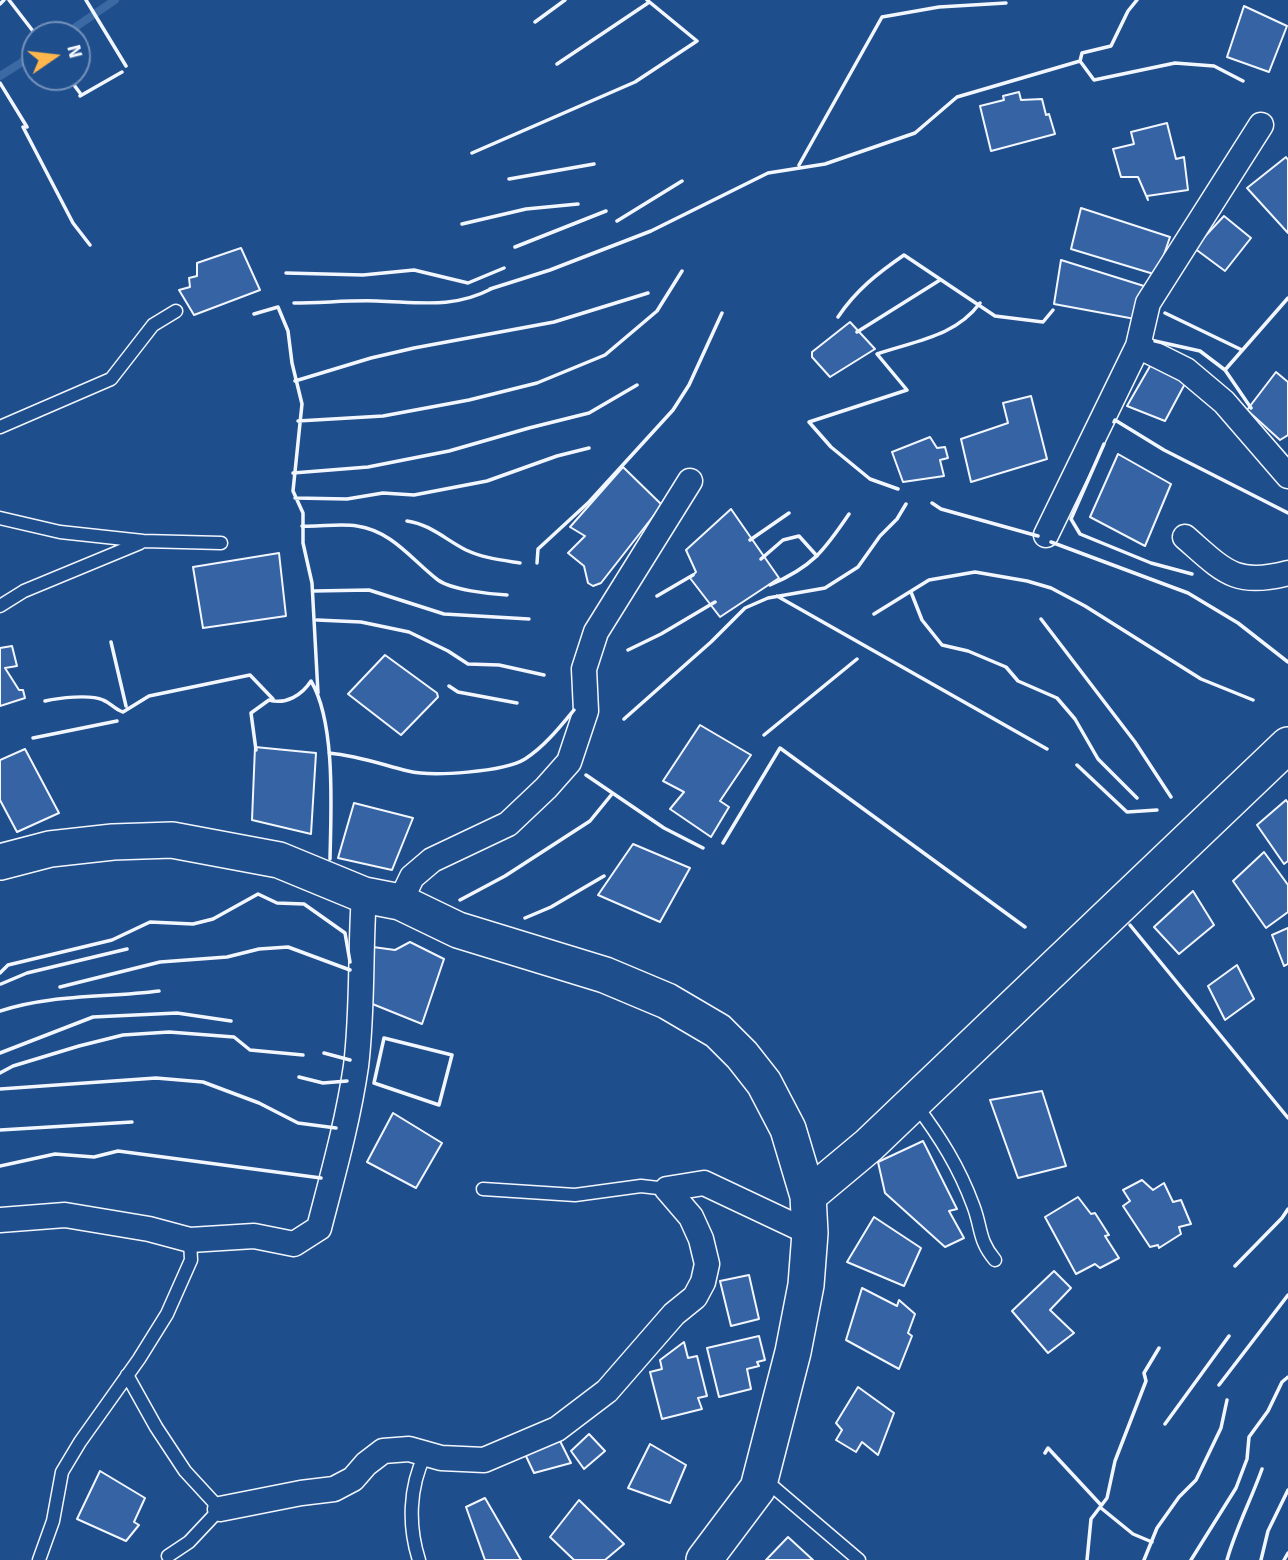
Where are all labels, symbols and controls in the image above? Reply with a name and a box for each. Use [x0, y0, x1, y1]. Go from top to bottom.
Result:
north arrow [21, 21, 91, 91]
text: N [61, 42, 88, 61]

